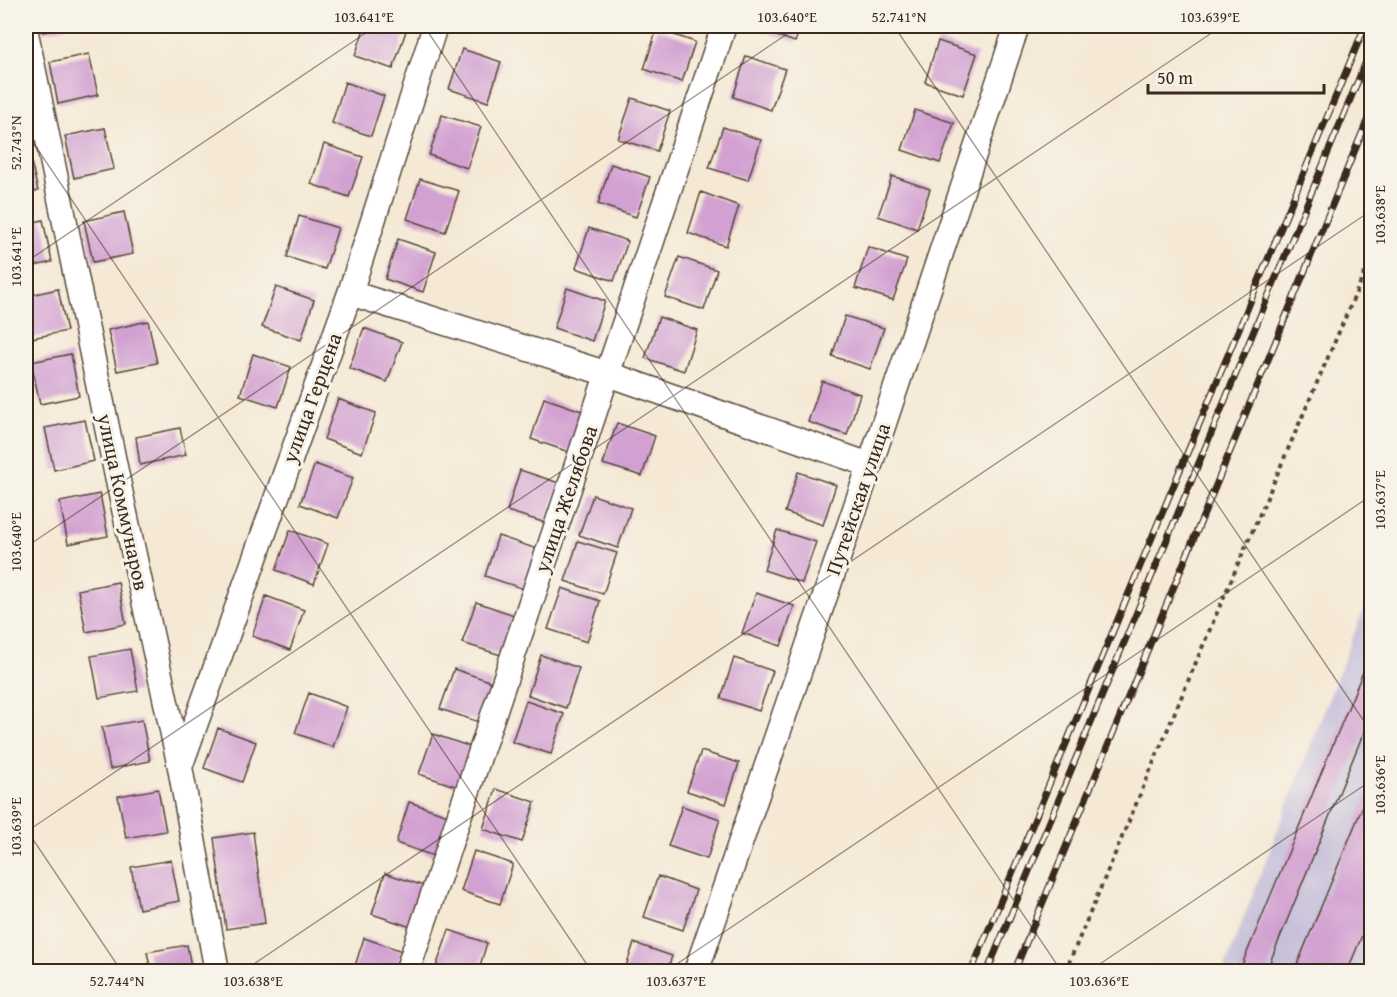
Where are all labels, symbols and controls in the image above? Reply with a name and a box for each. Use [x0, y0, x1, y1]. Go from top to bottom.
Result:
text: 103.641°E [334, 6, 394, 27]
text: 103.640°E [757, 6, 817, 27]
text: 52.741°N [872, 6, 927, 27]
text: 103.639°E [1180, 6, 1240, 27]
scale bar [1148, 57, 1324, 95]
text: 50 m [1157, 64, 1193, 91]
text: 52.743°N [5, 115, 26, 170]
text: 103.638°E [1369, 185, 1390, 245]
text: 103.641°E [5, 227, 26, 287]
street label: улица Герцена [273, 328, 349, 468]
street label: улица Коммунаров [89, 410, 157, 593]
street label: Путейская улица [817, 419, 898, 579]
street label: улица Желябова [526, 421, 605, 578]
text: 103.637°E [1369, 470, 1390, 530]
text: 103.640°E [5, 512, 26, 572]
text: 103.636°E [1369, 755, 1390, 815]
text: 103.639°E [5, 797, 26, 857]
text: 52.744°N [90, 970, 145, 991]
text: 103.638°E [223, 970, 283, 991]
text: 103.637°E [646, 970, 706, 991]
text: 103.636°E [1069, 970, 1129, 991]

